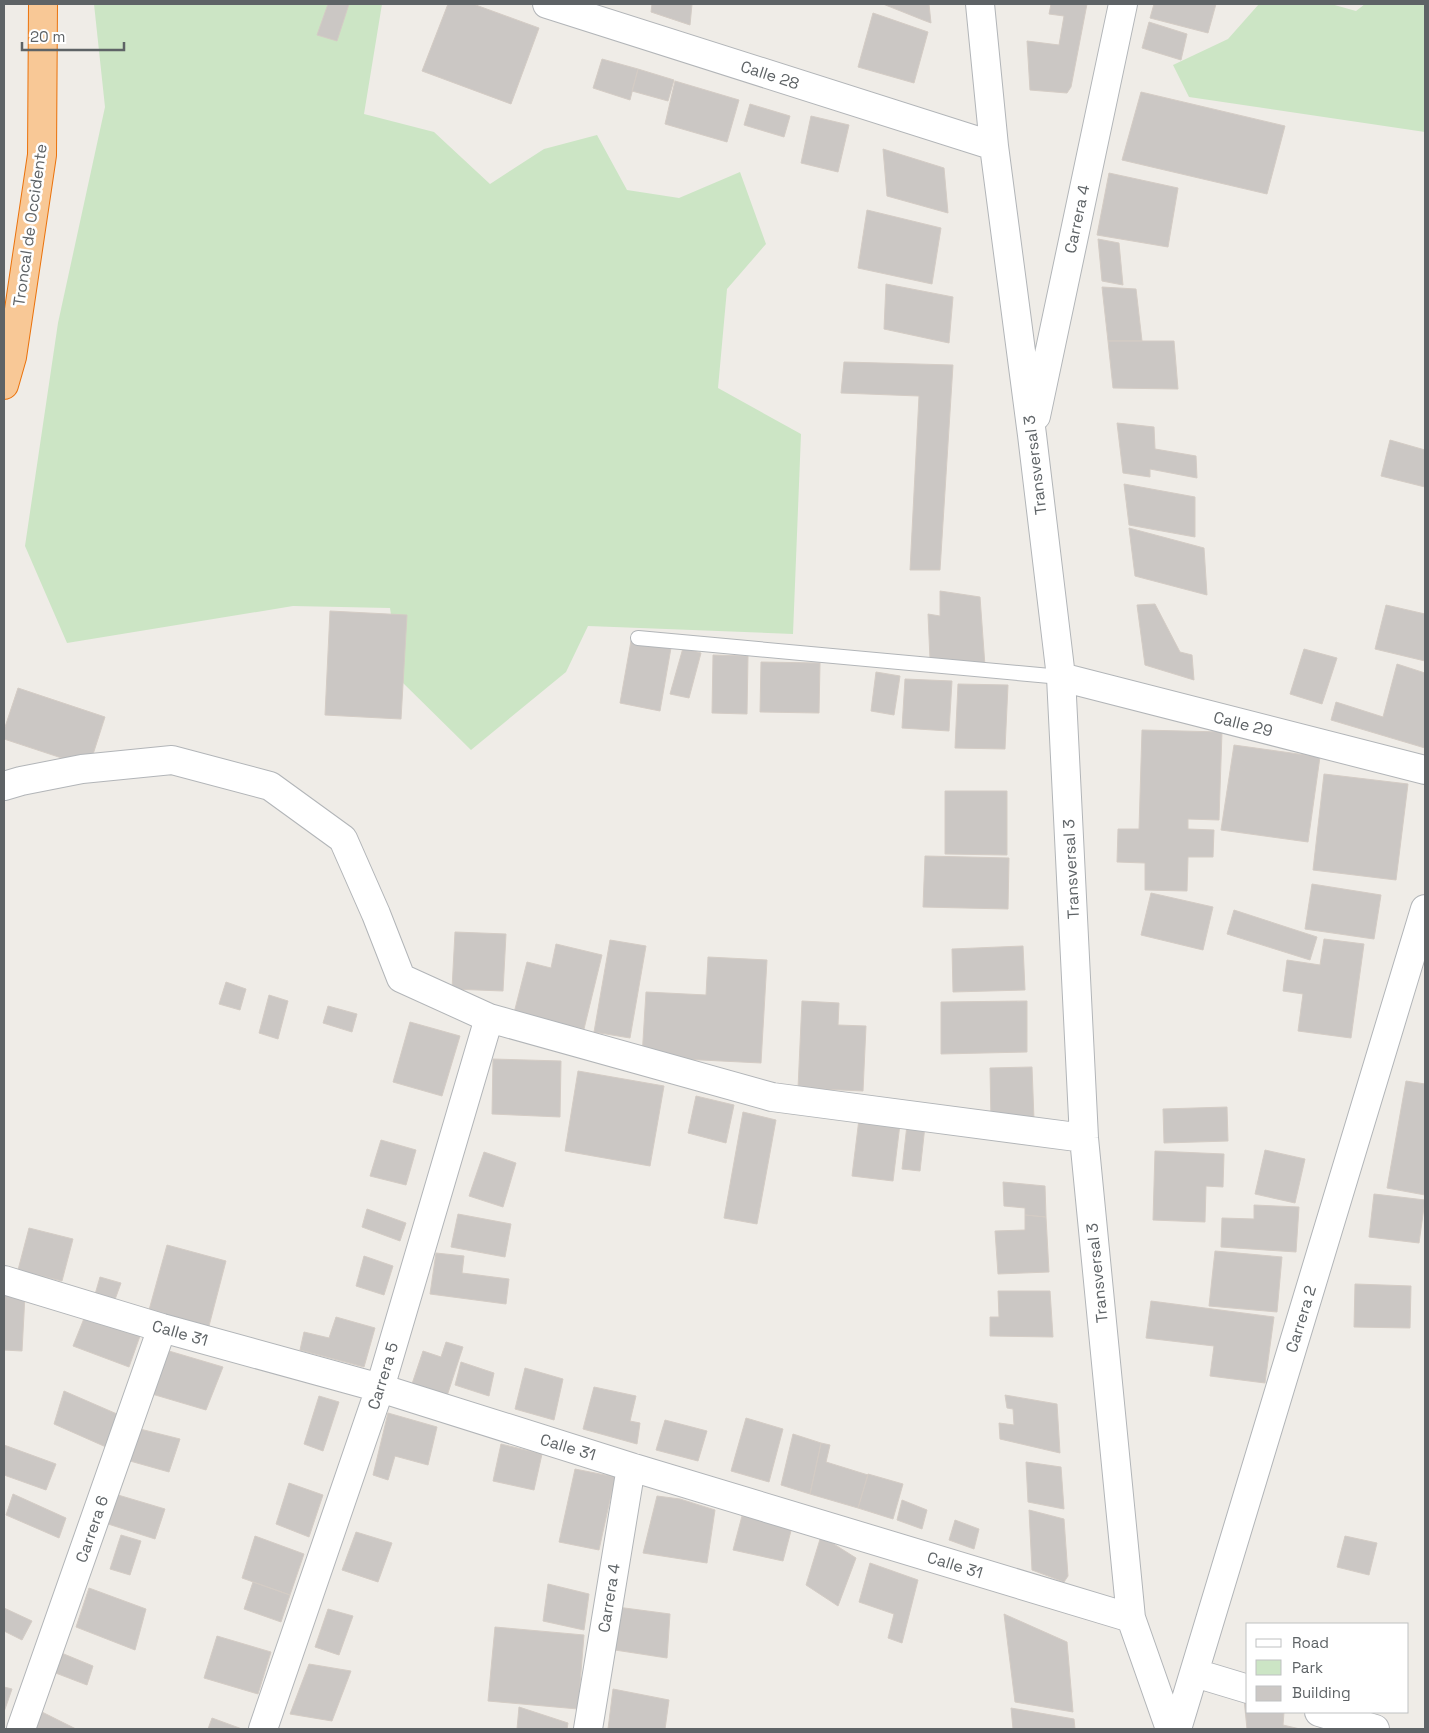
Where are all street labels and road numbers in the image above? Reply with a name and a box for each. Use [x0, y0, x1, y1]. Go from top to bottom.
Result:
street label: Calle 28 [738, 56, 802, 94]
street label: Troncal de Occidente [8, 142, 52, 308]
street label: Carrera 4 [1059, 183, 1095, 255]
street label: Transversal 3 [1018, 414, 1052, 516]
street label: Calle 29 [1211, 707, 1275, 741]
street label: Transversal 3 [1058, 819, 1084, 919]
street label: Transversal 3 [1081, 1222, 1113, 1324]
street label: Carrera 2 [1281, 1283, 1321, 1355]
street label: Calle 31 [150, 1315, 210, 1351]
street label: Carrera 5 [363, 1340, 403, 1412]
street label: Calle 31 [538, 1429, 598, 1465]
street label: Carrera 6 [71, 1493, 113, 1565]
street label: Calle 31 [925, 1547, 985, 1583]
street label: Carrera 4 [593, 1562, 625, 1634]

